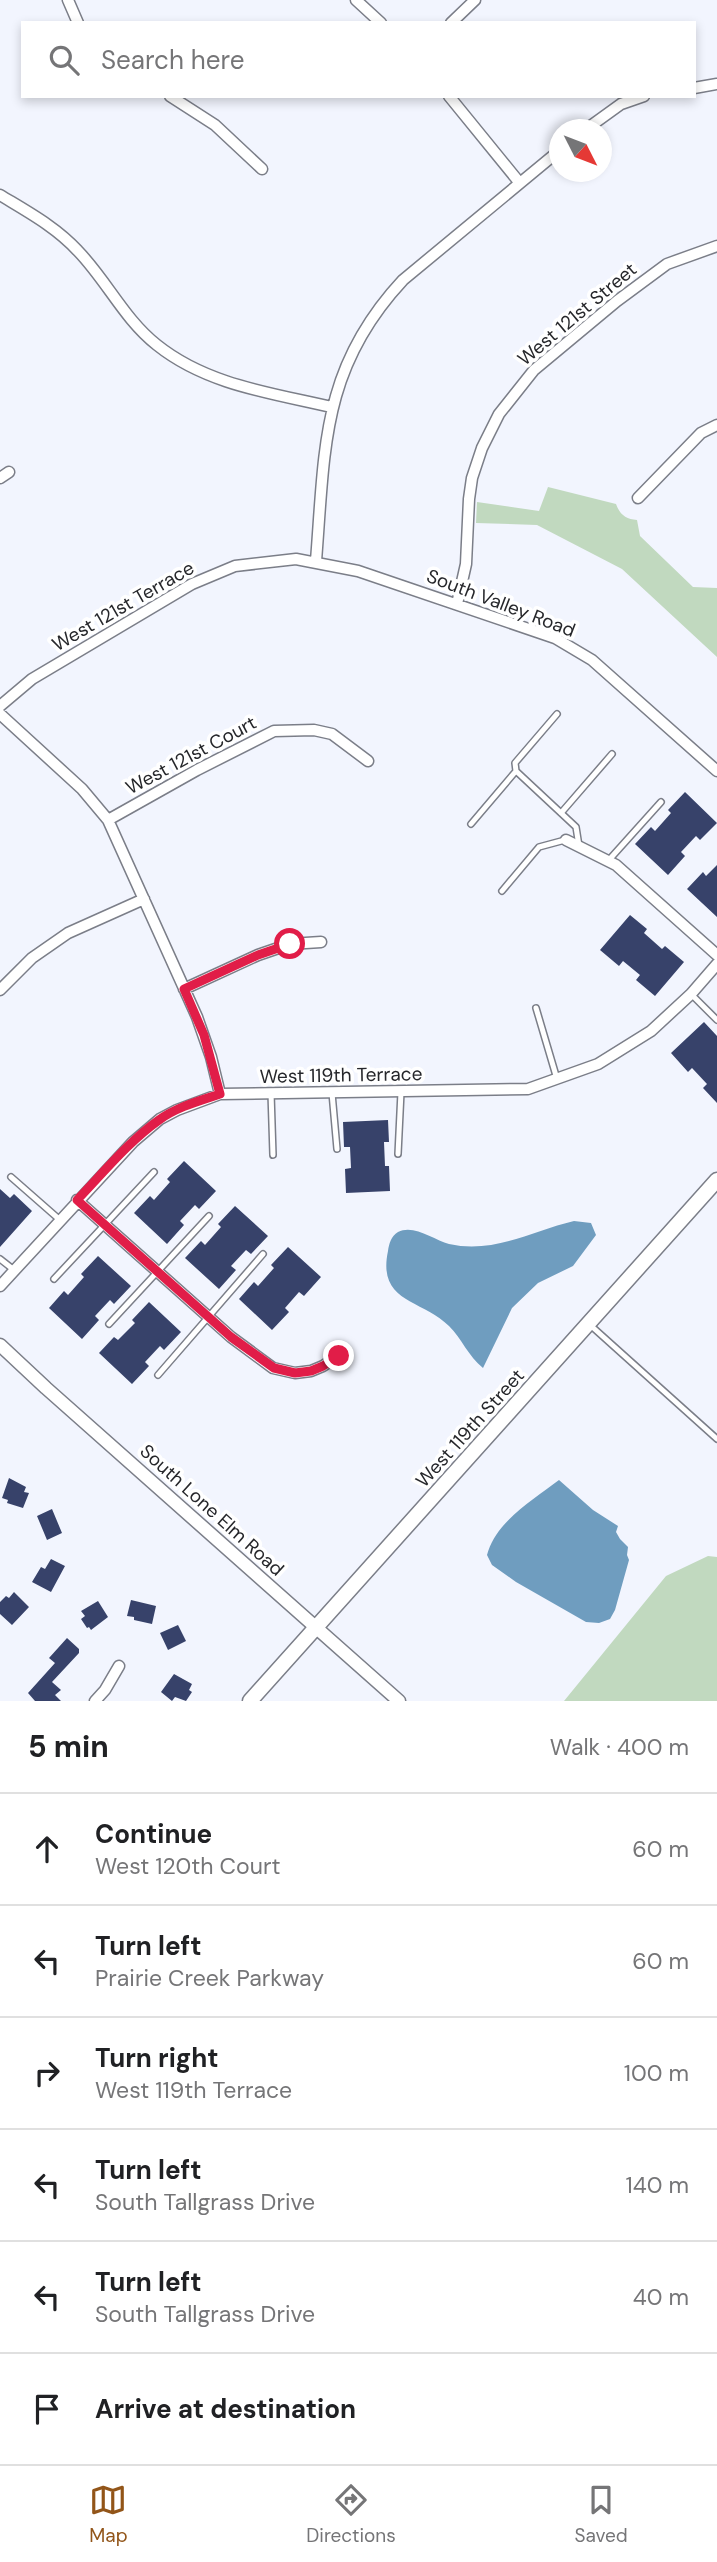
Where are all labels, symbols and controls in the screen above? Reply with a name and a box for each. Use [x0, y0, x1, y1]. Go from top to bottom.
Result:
search box [21, 21, 696, 98]
icon: search [45, 41, 83, 79]
text: Search here [101, 43, 244, 77]
north arrow [549, 119, 612, 182]
street label: West 121st Street [512, 257, 642, 371]
street label: West 121st Terrace [47, 555, 199, 657]
street label: South Valley Road [423, 563, 579, 643]
street label: West 121st Court [121, 710, 261, 800]
route start [274, 928, 305, 959]
street label: West 119th Terrace [259, 1061, 423, 1089]
route end [323, 1340, 354, 1371]
street label: West 119th Street [410, 1364, 530, 1492]
street label: South Lone Elm Road [135, 1439, 289, 1581]
text: 5 min [28, 1727, 109, 1766]
text: Walk · 400 m [550, 1732, 689, 1762]
text: Continue [95, 1817, 212, 1851]
icon: ahead [28, 1830, 66, 1868]
text: 60 m [632, 1834, 689, 1864]
text: West 120th Court [95, 1851, 280, 1881]
text: Turn left [95, 1929, 202, 1963]
icon: left [28, 1942, 66, 1980]
text: 60 m [632, 1946, 689, 1976]
text: Prairie Creek Parkway [95, 1963, 324, 1993]
text: Turn right [95, 2041, 219, 2075]
icon: right [28, 2054, 66, 2092]
text: 100 m [624, 2058, 689, 2088]
text: West 119th Terrace [95, 2075, 292, 2105]
text: Turn left [95, 2153, 202, 2187]
icon: left [28, 2166, 66, 2204]
text: 140 m [626, 2170, 689, 2200]
text: South Tallgrass Drive [95, 2187, 315, 2217]
text: Turn left [95, 2265, 202, 2299]
icon: left [28, 2278, 66, 2316]
text: 40 m [633, 2282, 689, 2312]
text: South Tallgrass Drive [95, 2299, 315, 2329]
icon: arrive [28, 2390, 66, 2428]
text: Arrive at destination [95, 2392, 356, 2426]
tab: Map [89, 2481, 128, 2548]
tab: Directions [306, 2481, 396, 2548]
tab: Saved [574, 2481, 628, 2548]

